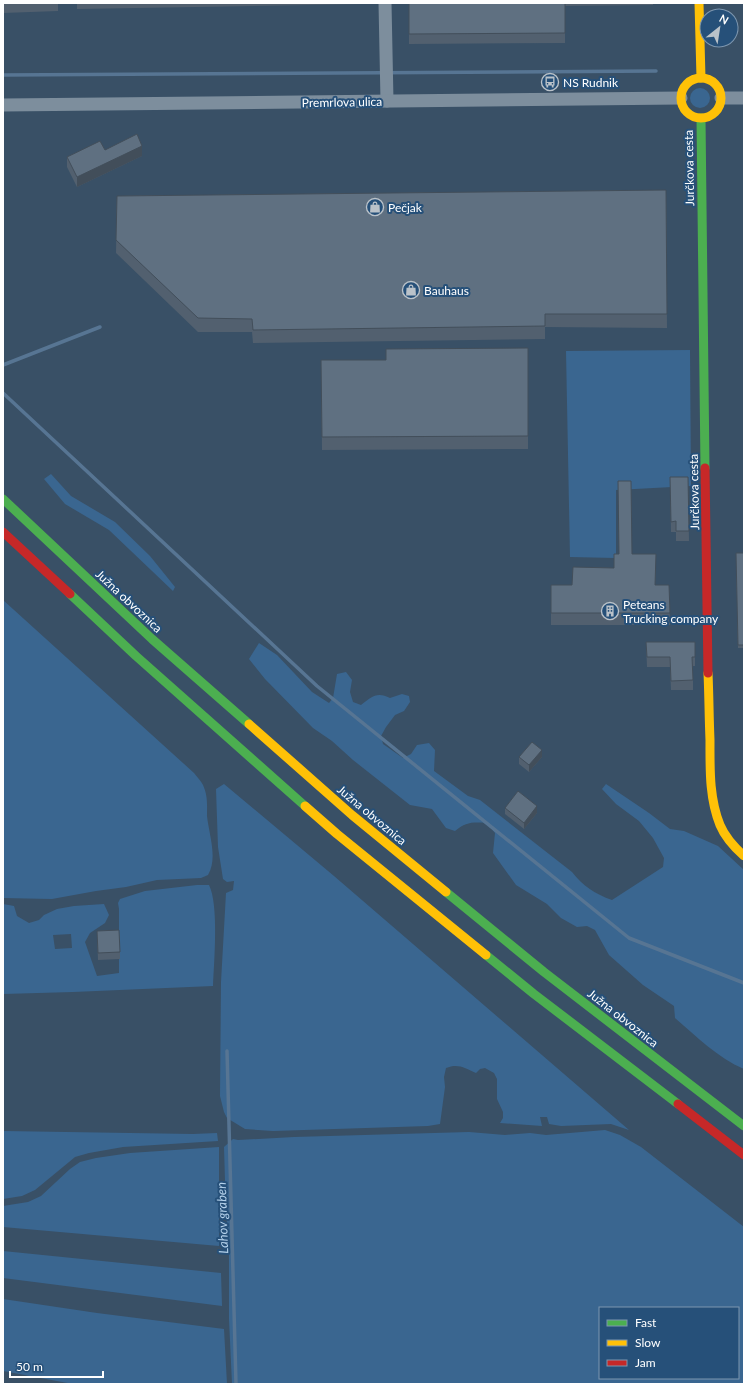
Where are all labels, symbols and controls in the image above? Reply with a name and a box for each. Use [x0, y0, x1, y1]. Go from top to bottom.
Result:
north arrow [699, 8, 739, 48]
text: N [717, 11, 731, 27]
bus stop icon: NS Rudnik [540, 72, 560, 92]
place label: NS Rudnik [563, 75, 619, 90]
street label: Premrlova ulica [302, 94, 382, 110]
street label: Jurčkova cesta [681, 130, 697, 206]
shop icon: Pečjak [365, 197, 385, 217]
place label: Pečjak [388, 200, 423, 215]
shop icon: Bauhaus [401, 280, 421, 300]
place label: Bauhaus [424, 283, 469, 298]
street label: Jurčkova cesta [686, 454, 702, 530]
street label: Južna obvoznica [93, 566, 165, 636]
place label: Peteans Trucking company [623, 597, 719, 626]
building icon: Peteans Trucking company [600, 601, 620, 621]
street label: Južna obvoznica [334, 782, 410, 848]
street label: Južna obvoznica [585, 986, 661, 1050]
water label: Lahov graben [213, 1182, 231, 1254]
legend [599, 1307, 739, 1379]
text: Fast [635, 1315, 657, 1330]
text: Slow [635, 1335, 661, 1350]
scale bar [10, 1353, 103, 1379]
text: Jam [635, 1355, 656, 1370]
text: 50 m [16, 1359, 43, 1374]

